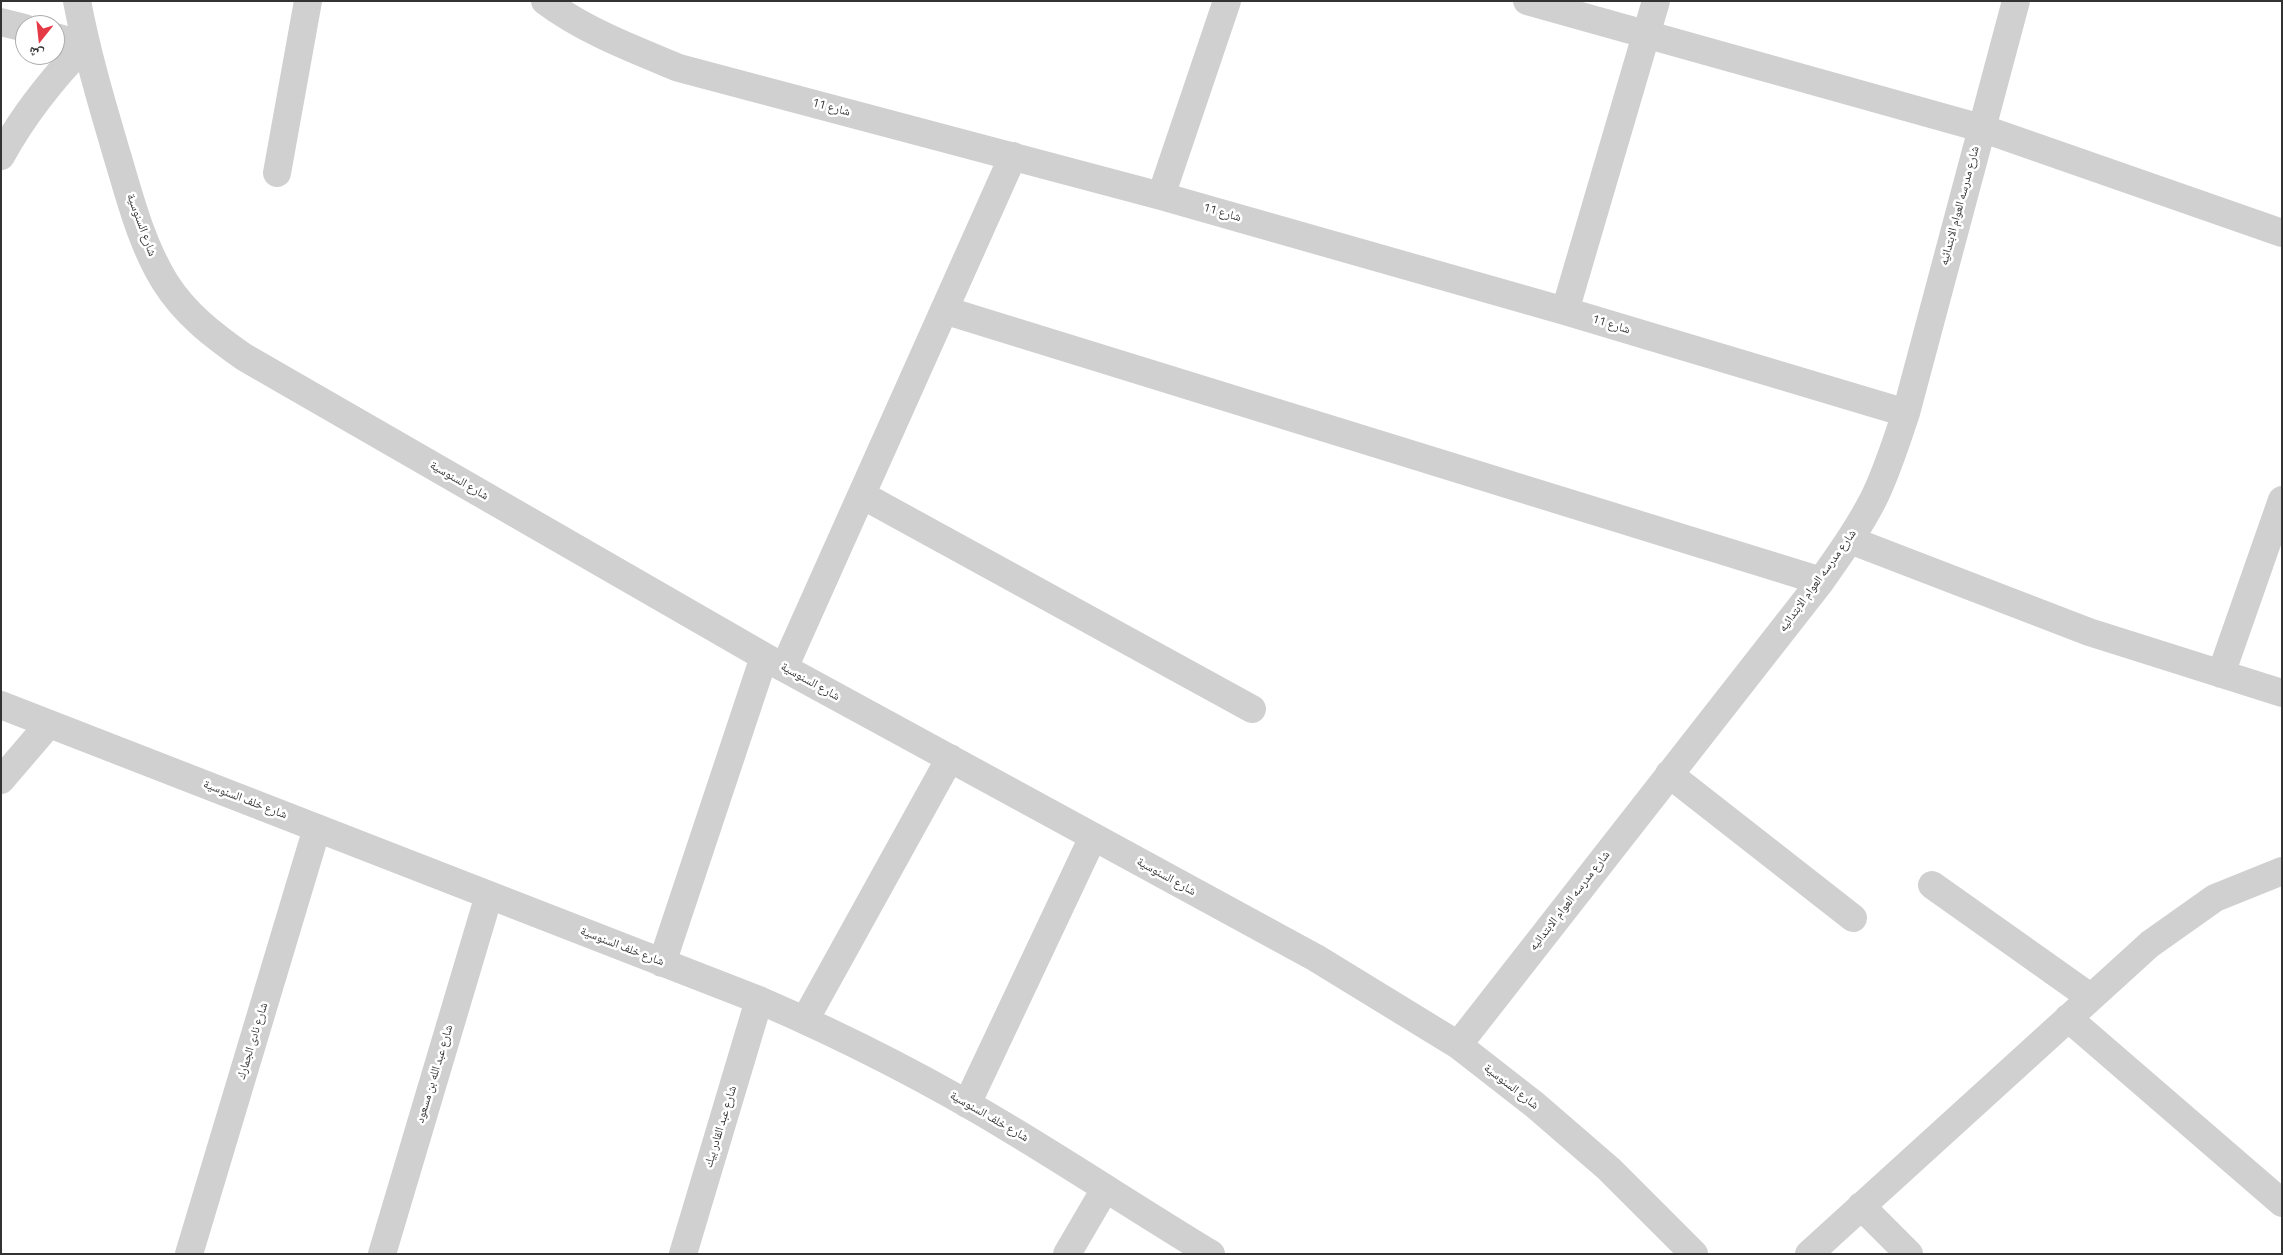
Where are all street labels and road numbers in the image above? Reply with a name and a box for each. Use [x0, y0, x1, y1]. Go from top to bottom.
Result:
street label: شارع 11 [810, 96, 852, 120]
street label: شارع مدرسه العوام الابتدائيه [1937, 145, 1983, 267]
street label: شارع السنوسية [123, 192, 159, 258]
street label: شارع 11 [1201, 201, 1243, 225]
street label: شارع 11 [1590, 312, 1632, 338]
street label: شارع السنوسية [427, 458, 491, 504]
street label: شارع مدرسه العوام الابتدائيه [1776, 527, 1860, 635]
street label: شارع السنوسية [778, 660, 842, 704]
street label: شارع خلف السنوسية [201, 777, 289, 823]
street label: شارع مدرسه العوام الابتدائيه [1527, 848, 1613, 954]
street label: شارع السنوسية [1134, 855, 1198, 899]
street label: شارع خلف السنوسية [578, 924, 666, 970]
street label: شارع نادى الجمارك [234, 1001, 272, 1081]
street label: شارع عبد الله بن مسعود [413, 1023, 457, 1125]
street label: شارع السنوسية [1481, 1061, 1541, 1113]
street label: شارع عبد القادر بيك [702, 1084, 740, 1170]
street label: شارع خلف السنوسية [947, 1089, 1031, 1145]

